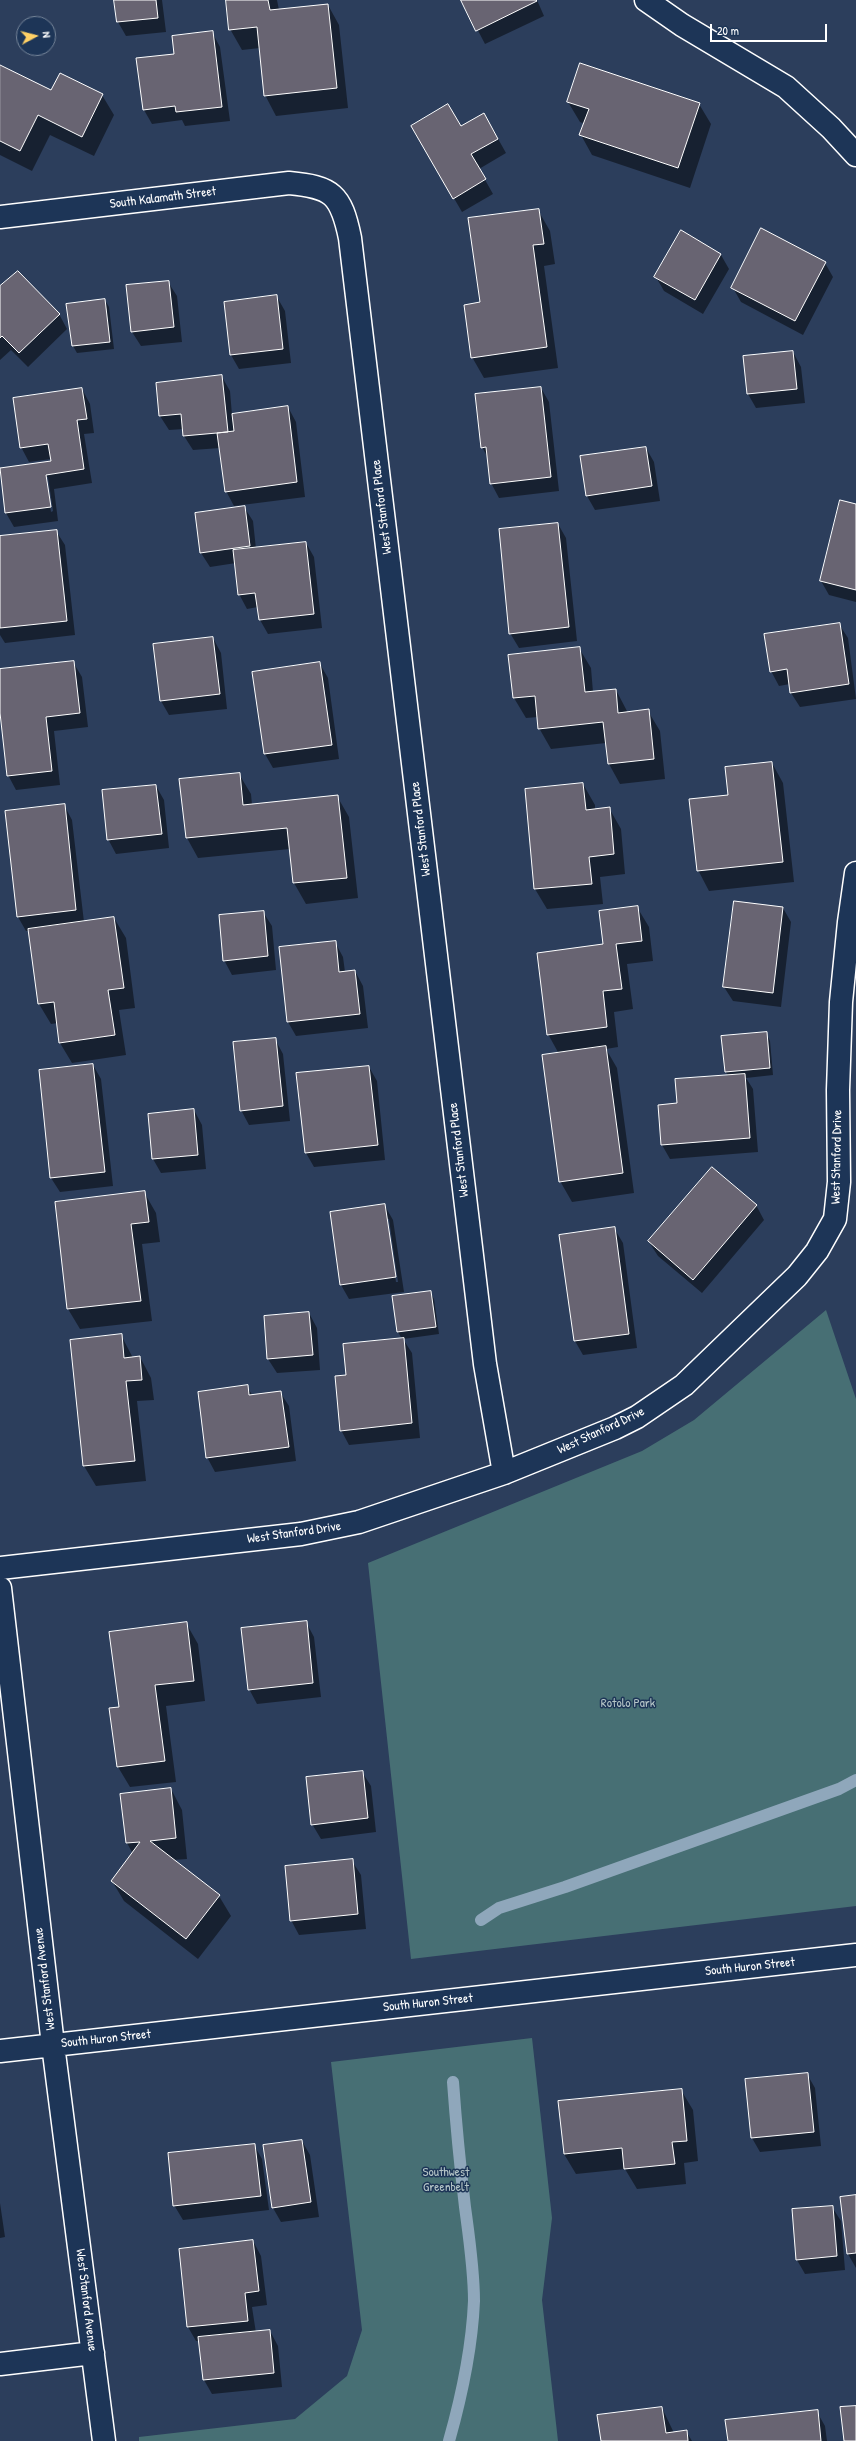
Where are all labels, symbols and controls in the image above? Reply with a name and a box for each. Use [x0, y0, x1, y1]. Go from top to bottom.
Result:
north arrow [16, 16, 56, 56]
scale bar [712, 16, 829, 42]
text: 20 m [717, 22, 739, 39]
text: N [40, 31, 54, 38]
street label: South Kalamath Street [109, 184, 217, 212]
street label: West Stanford Place [368, 459, 396, 555]
street label: West Stanford Place [407, 781, 435, 877]
street label: West Stanford Place [445, 1102, 473, 1198]
street label: West Stanford Drive [828, 1110, 846, 1204]
street label: West Stanford Drive [555, 1404, 647, 1458]
street label: West Stanford Drive [246, 1519, 342, 1547]
park label: Rotolo Park [601, 1696, 655, 1712]
street label: West Stanford Avenue [31, 1927, 59, 2031]
street label: South Huron Street [704, 1955, 796, 1979]
street label: South Huron Street [382, 1991, 474, 2015]
street label: South Huron Street [60, 2027, 152, 2051]
park label: Southwest Greenbelt [422, 2165, 470, 2196]
street label: West Stanford Avenue [72, 2248, 100, 2352]

